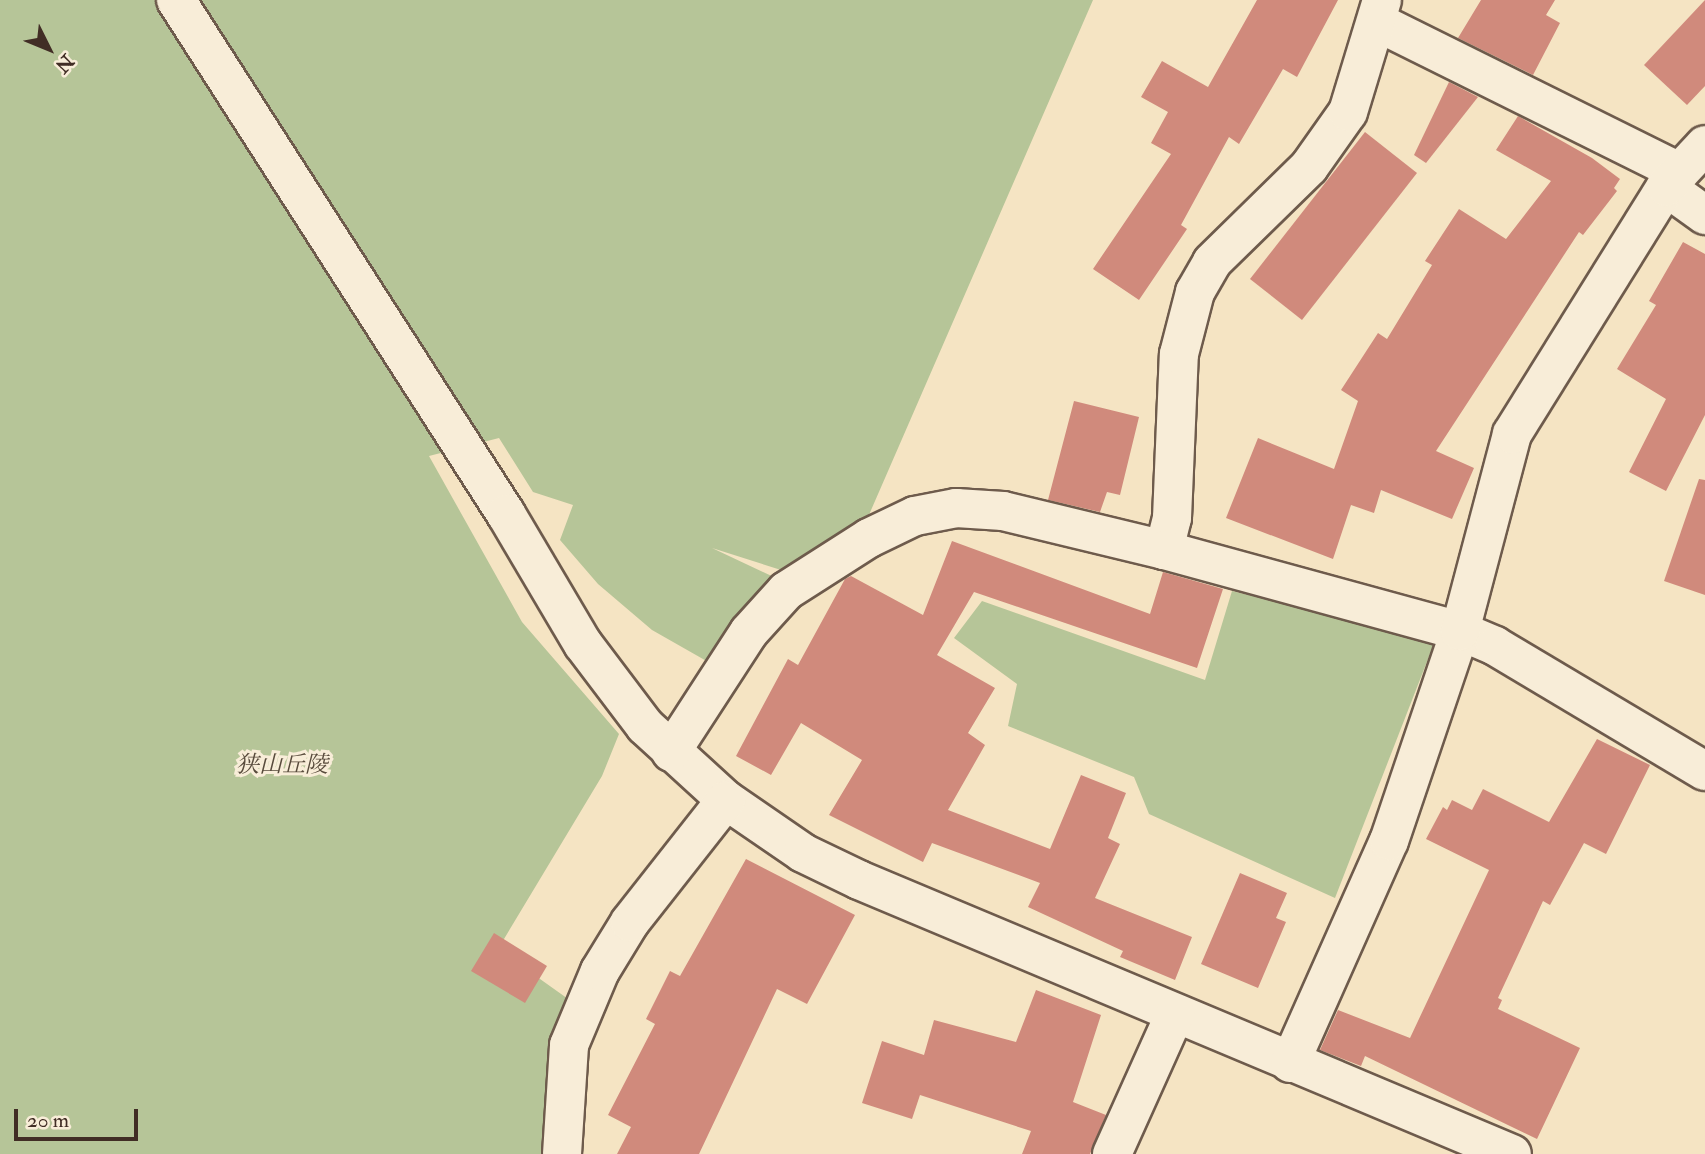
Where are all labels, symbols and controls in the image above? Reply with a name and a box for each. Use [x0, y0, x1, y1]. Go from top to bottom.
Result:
north arrow [14, 14, 84, 84]
text: N [50, 49, 79, 78]
park label: 狭山丘陵 [236, 751, 328, 779]
scale bar [18, 1094, 142, 1138]
text: 20 m [27, 1107, 69, 1134]

